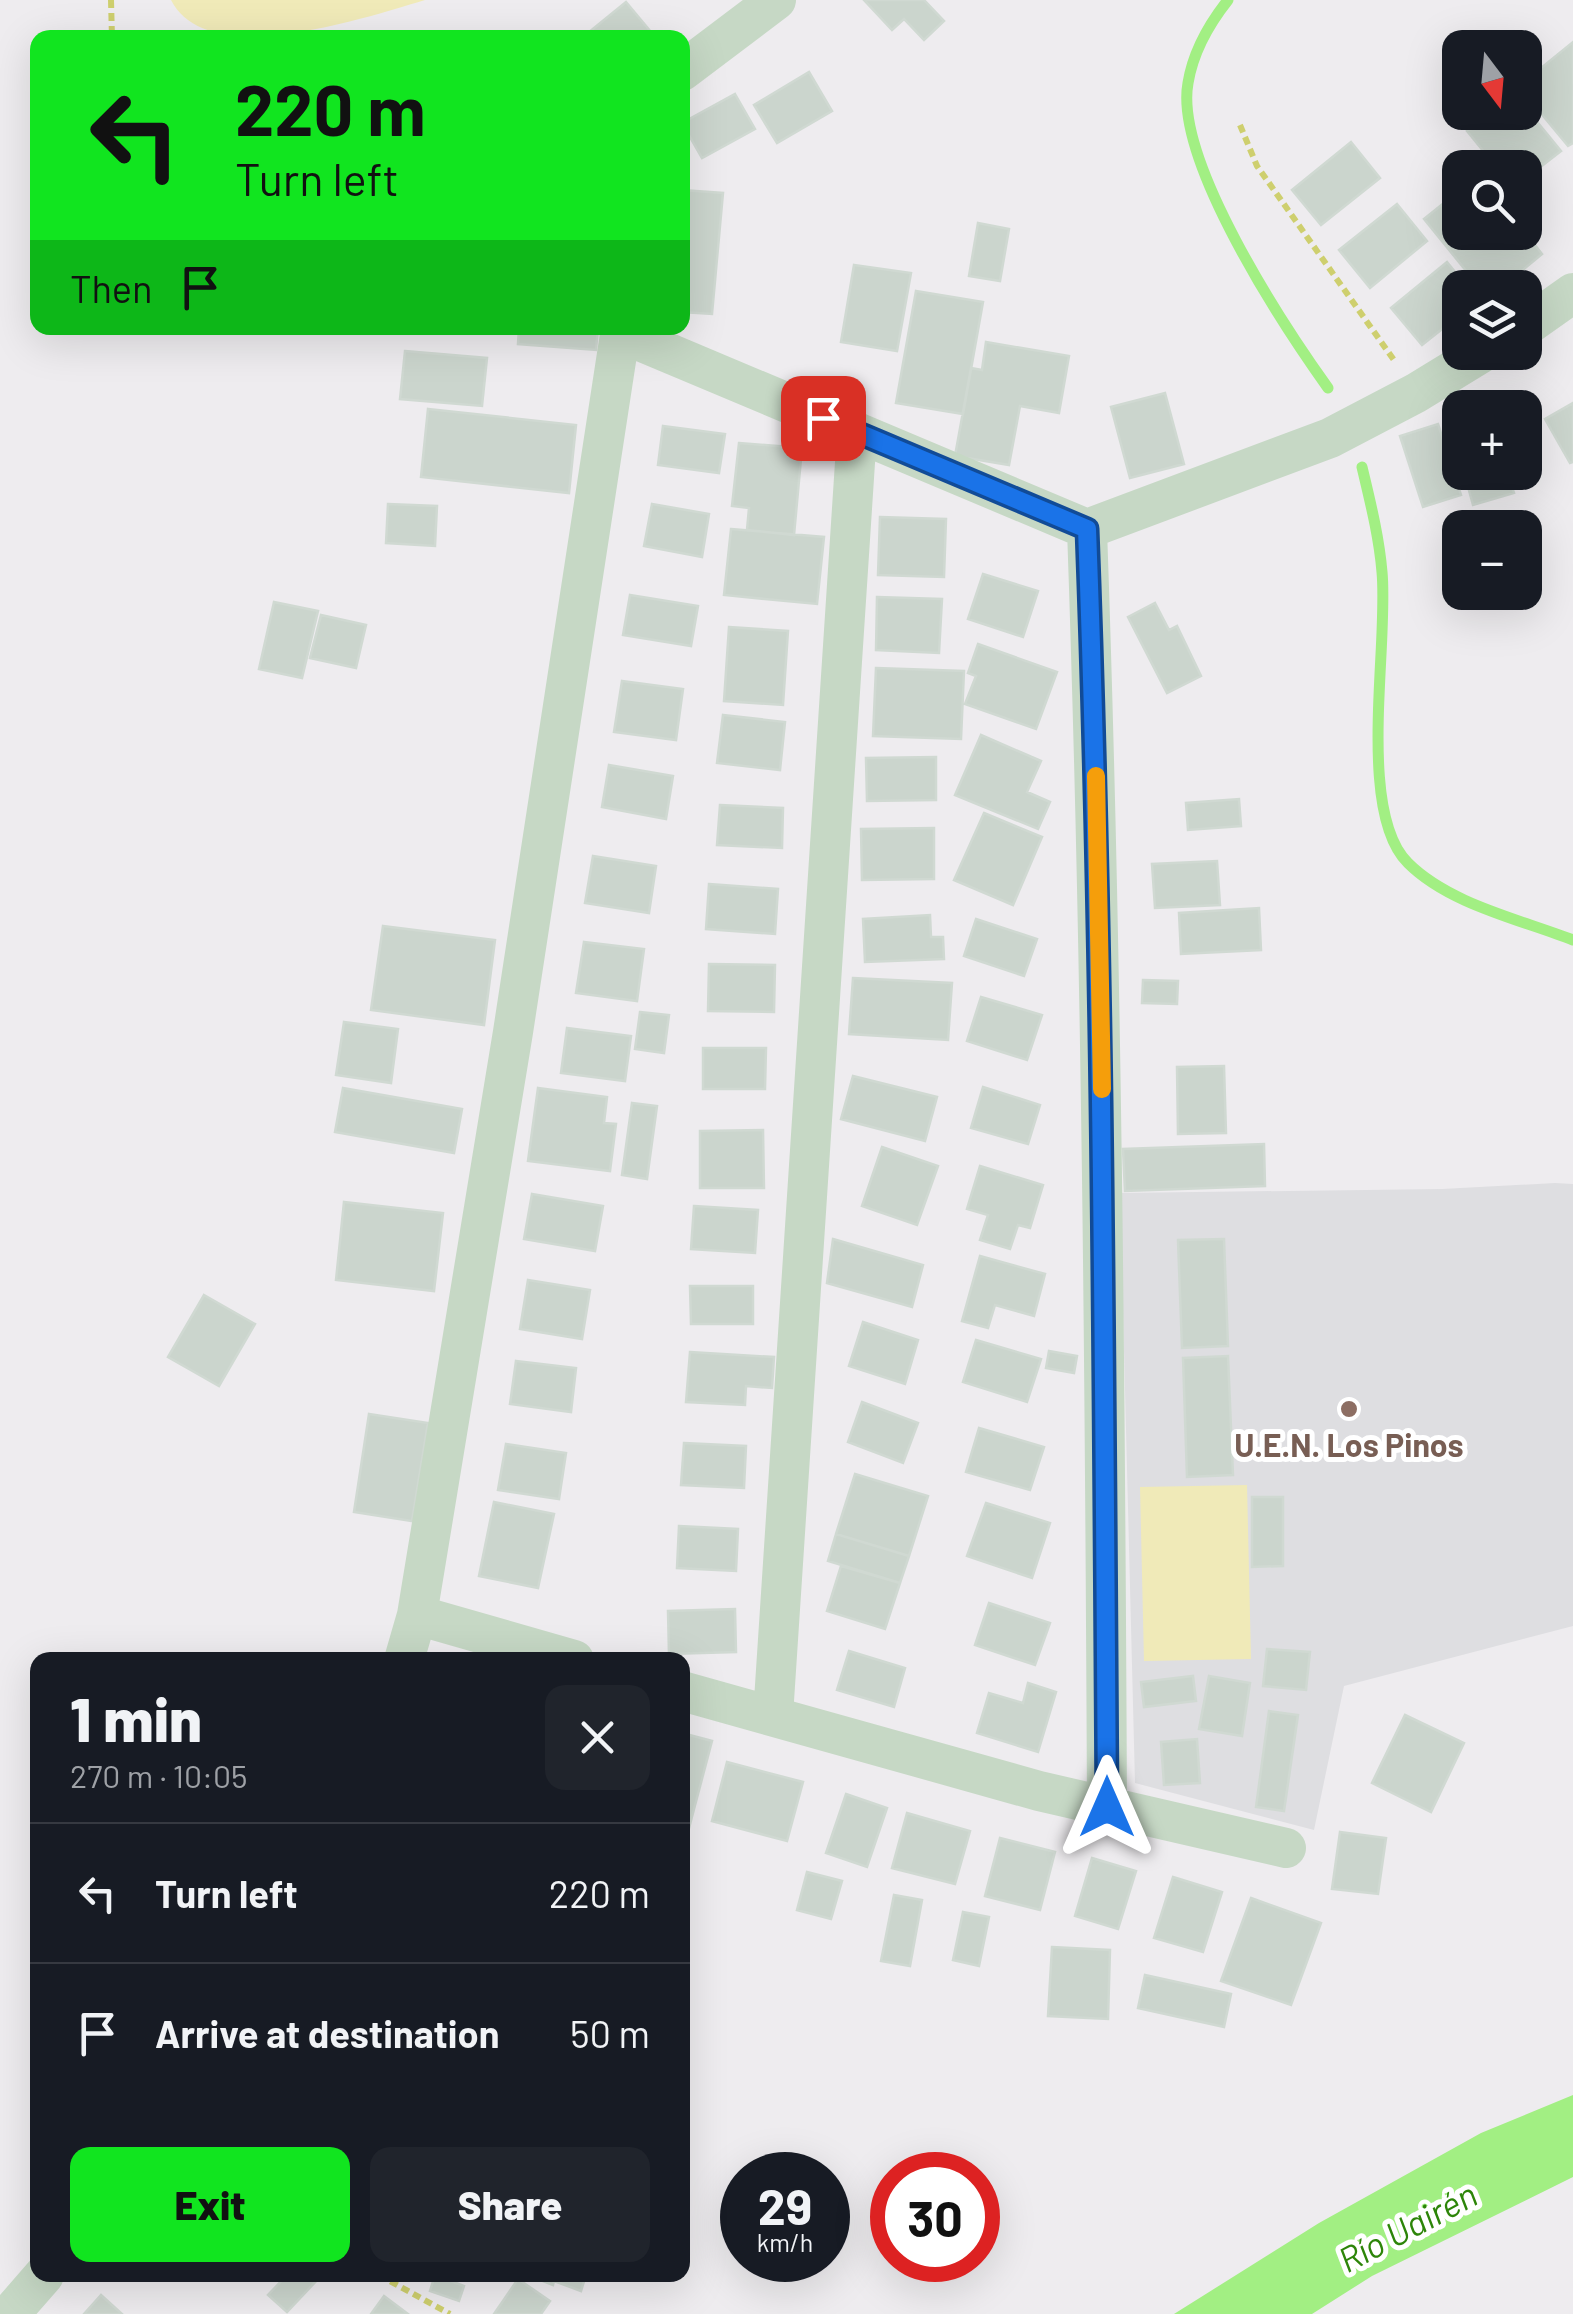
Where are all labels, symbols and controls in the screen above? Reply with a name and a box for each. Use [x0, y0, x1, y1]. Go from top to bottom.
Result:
north arrow [1442, 30, 1542, 130]
map controls [1442, 30, 1542, 610]
text: 220 m [235, 66, 426, 150]
icon: left [70, 70, 200, 200]
button: search [1442, 150, 1542, 250]
text: Turn left [235, 151, 399, 205]
icon: arrive [173, 260, 228, 315]
text: Then [70, 265, 153, 311]
button: layers [1442, 270, 1542, 370]
pin [781, 376, 866, 461]
button: + [1442, 390, 1542, 490]
icon: arrive [796, 391, 851, 446]
button: − [1442, 510, 1542, 610]
marker: U.E.N. Los Pinos [1338, 1398, 1360, 1420]
place label: U.E.N. Los Pinos [1234, 1425, 1464, 1463]
text: 1 min [70, 1682, 202, 1754]
button: close [545, 1685, 650, 1790]
position arrow [1055, 1755, 1159, 1859]
text: 270 m · 10:05 [70, 1756, 247, 1794]
icon: left [70, 1866, 125, 1921]
text: Turn left [155, 1870, 298, 1916]
text: 220 m [549, 1870, 650, 1916]
icon: arrive [70, 2006, 125, 2061]
text: Arrive at destination [155, 2010, 500, 2056]
text: 50 m [570, 2010, 650, 2056]
button: Exit [70, 2147, 350, 2262]
button: Share [370, 2147, 650, 2262]
speed limit sign: 30 [870, 2152, 1000, 2282]
water label: Río Uairén [1330, 2172, 1484, 2280]
text: 29 [758, 2175, 812, 2235]
text: km/h [757, 2227, 813, 2257]

